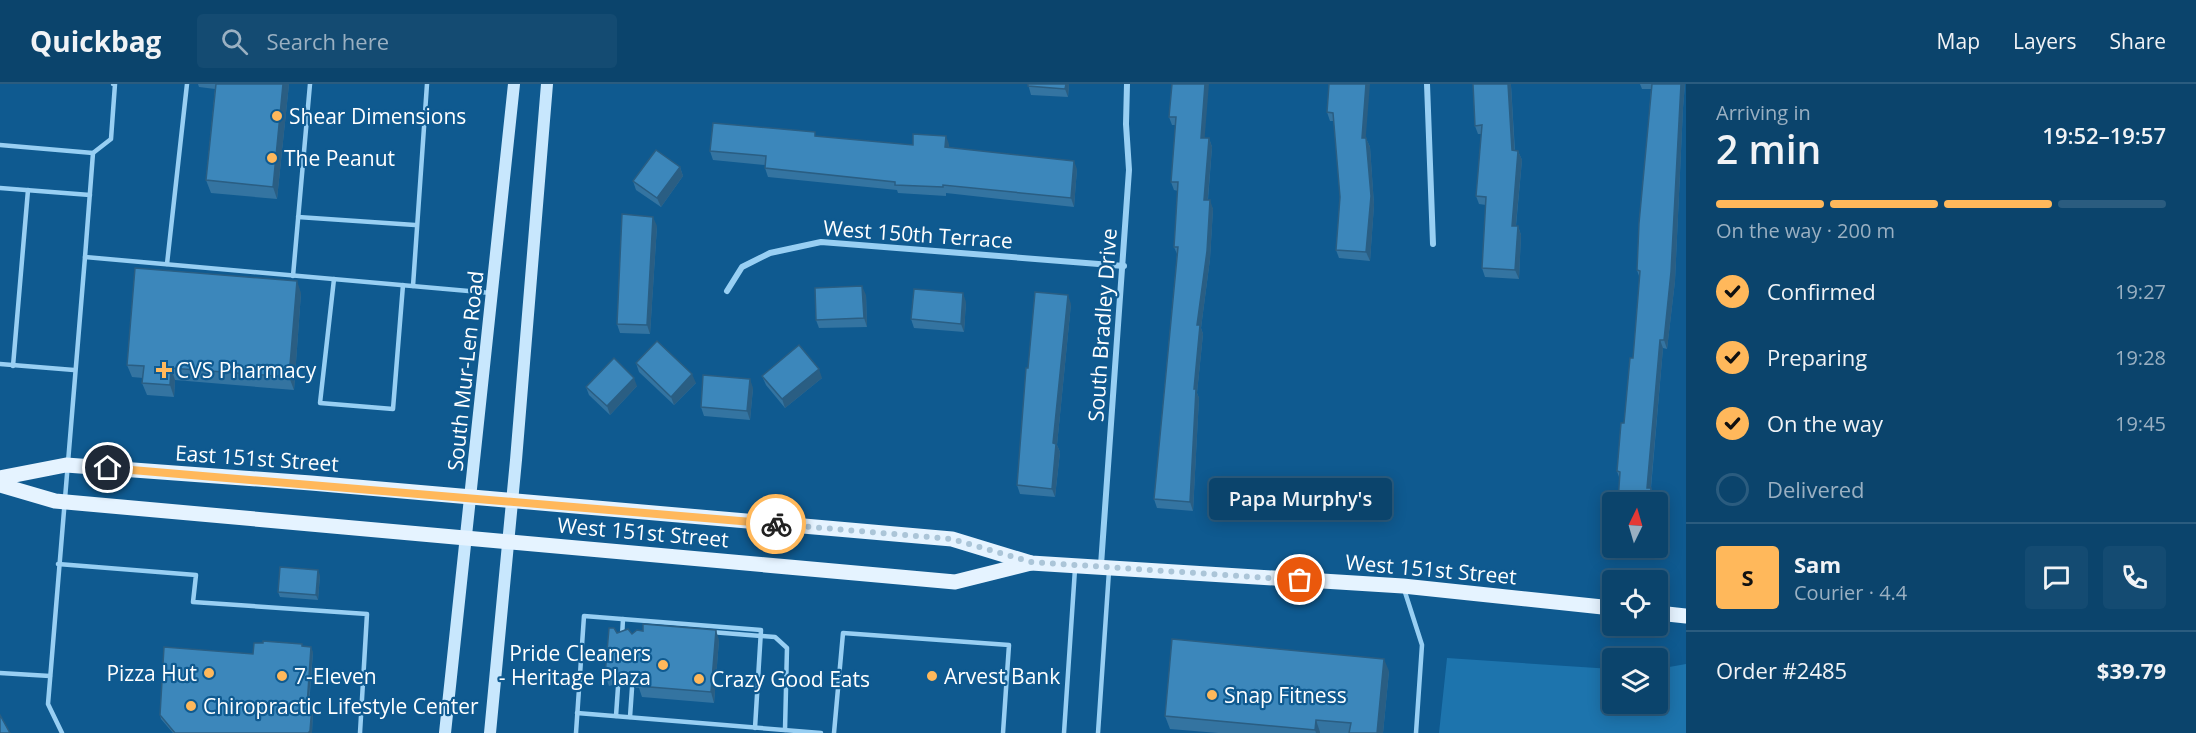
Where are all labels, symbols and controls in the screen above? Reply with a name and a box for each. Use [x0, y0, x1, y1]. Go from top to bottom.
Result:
search box [197, 14, 617, 68]
text: Quickbag [30, 22, 161, 60]
icon: search [218, 25, 251, 58]
text: Search here [266, 26, 389, 56]
text: Map [1937, 27, 1980, 55]
text: Layers [2013, 27, 2077, 55]
text: Share [2110, 27, 2166, 55]
text: Arriving in [1716, 99, 1811, 126]
place label: Shear Dimensions [289, 102, 466, 130]
marker: Shear Dimensions [270, 109, 284, 123]
text: 19:52–19:57 [2042, 120, 2166, 150]
text: 2 min [1716, 122, 1821, 175]
place label: The Peanut [284, 144, 395, 172]
marker: The Peanut [265, 151, 279, 165]
street label: West 150th Terrace [822, 213, 1014, 255]
text: On the way · 200 m [1716, 217, 1895, 244]
street label: South Bradley Drive [1081, 227, 1123, 423]
street label: South Mur-Len Road [441, 270, 489, 472]
icon: check [1716, 275, 1749, 308]
text: Confirmed [1767, 276, 1876, 306]
text: 19:27 [2115, 278, 2166, 305]
icon: check [1716, 341, 1749, 374]
text: Preparing [1767, 342, 1867, 372]
text: 19:28 [2115, 344, 2166, 371]
place label: CVS Pharmacy [176, 356, 317, 384]
marker: CVS Pharmacy [157, 363, 171, 377]
icon: check [1716, 407, 1749, 440]
text: On the way [1767, 408, 1883, 438]
text: 19:45 [2115, 410, 2166, 437]
street label: East 151st Street [174, 438, 340, 478]
pin [82, 442, 133, 493]
icon: home [91, 451, 124, 484]
text: Delivered [1767, 474, 1865, 504]
callout: Papa Murphy's [1208, 478, 1392, 520]
text: Papa Murphy's [1229, 485, 1372, 512]
north arrow [1602, 492, 1668, 558]
map controls [1602, 492, 1668, 714]
courier [746, 494, 806, 554]
icon: bike [760, 508, 793, 541]
street label: West 151st Street [556, 511, 730, 553]
button: chat [2025, 546, 2088, 609]
button: phone [2103, 546, 2166, 609]
street label: West 151st Street [1344, 548, 1518, 590]
text: Sam [1794, 549, 1841, 579]
pin [1274, 554, 1325, 605]
text: S [1741, 562, 1754, 592]
icon: bag [1283, 563, 1316, 596]
button: locate [1602, 570, 1668, 636]
text: Courier · 4.4 [1794, 579, 1907, 606]
place label: Pride Cleaners - Heritage Plaza [499, 639, 651, 691]
button: layers [1602, 648, 1668, 714]
text: Order #2485 [1716, 655, 1847, 685]
text: $39.79 [2097, 655, 2166, 685]
marker: Pride Cleaners - Heritage Plaza [656, 658, 670, 672]
place label: Pizza Hut [106, 659, 197, 687]
place label: 7-Eleven [294, 662, 377, 690]
place label: Arvest Bank [944, 662, 1060, 690]
place label: Crazy Good Eats [711, 665, 870, 693]
marker: Pizza Hut [202, 666, 216, 680]
marker: 7-Eleven [275, 669, 289, 683]
marker: Arvest Bank [925, 669, 939, 683]
marker: Crazy Good Eats [692, 672, 706, 686]
place label: Snap Fitness [1224, 681, 1347, 709]
marker: Snap Fitness [1205, 688, 1219, 702]
place label: Chiropractic Lifestyle Center [203, 692, 479, 720]
marker: Chiropractic Lifestyle Center [184, 699, 198, 713]

